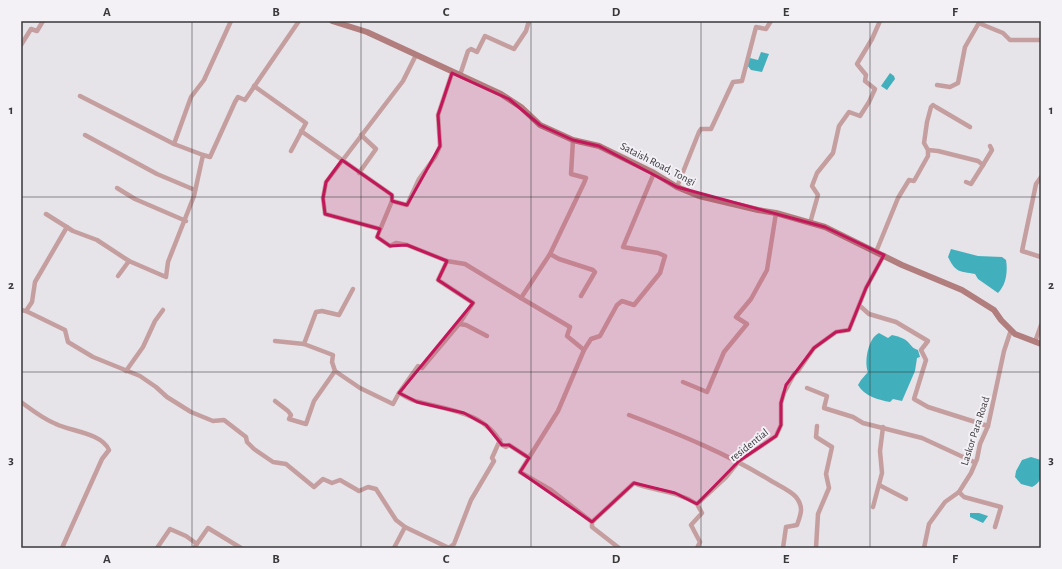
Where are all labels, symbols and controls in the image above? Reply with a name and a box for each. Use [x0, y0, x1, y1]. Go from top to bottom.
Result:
text: A [103, 6, 111, 19]
text: B [272, 6, 280, 19]
text: C [443, 6, 450, 19]
text: D [612, 6, 621, 19]
text: E [783, 6, 790, 19]
text: F [952, 6, 959, 19]
text: 1 [9, 104, 13, 117]
text: 1 [1049, 104, 1053, 117]
street label: Sataish Road, Tongi [619, 140, 697, 188]
text: 2 [8, 279, 14, 292]
text: 2 [1048, 279, 1054, 292]
street label: Laskor Para Road [959, 395, 991, 467]
street label: residential [728, 427, 770, 463]
text: 3 [8, 454, 14, 467]
text: 3 [1048, 454, 1054, 467]
text: A [103, 553, 111, 566]
text: B [272, 553, 280, 566]
text: C [443, 553, 450, 566]
text: D [612, 553, 621, 566]
text: E [783, 553, 790, 566]
text: F [952, 553, 959, 566]

